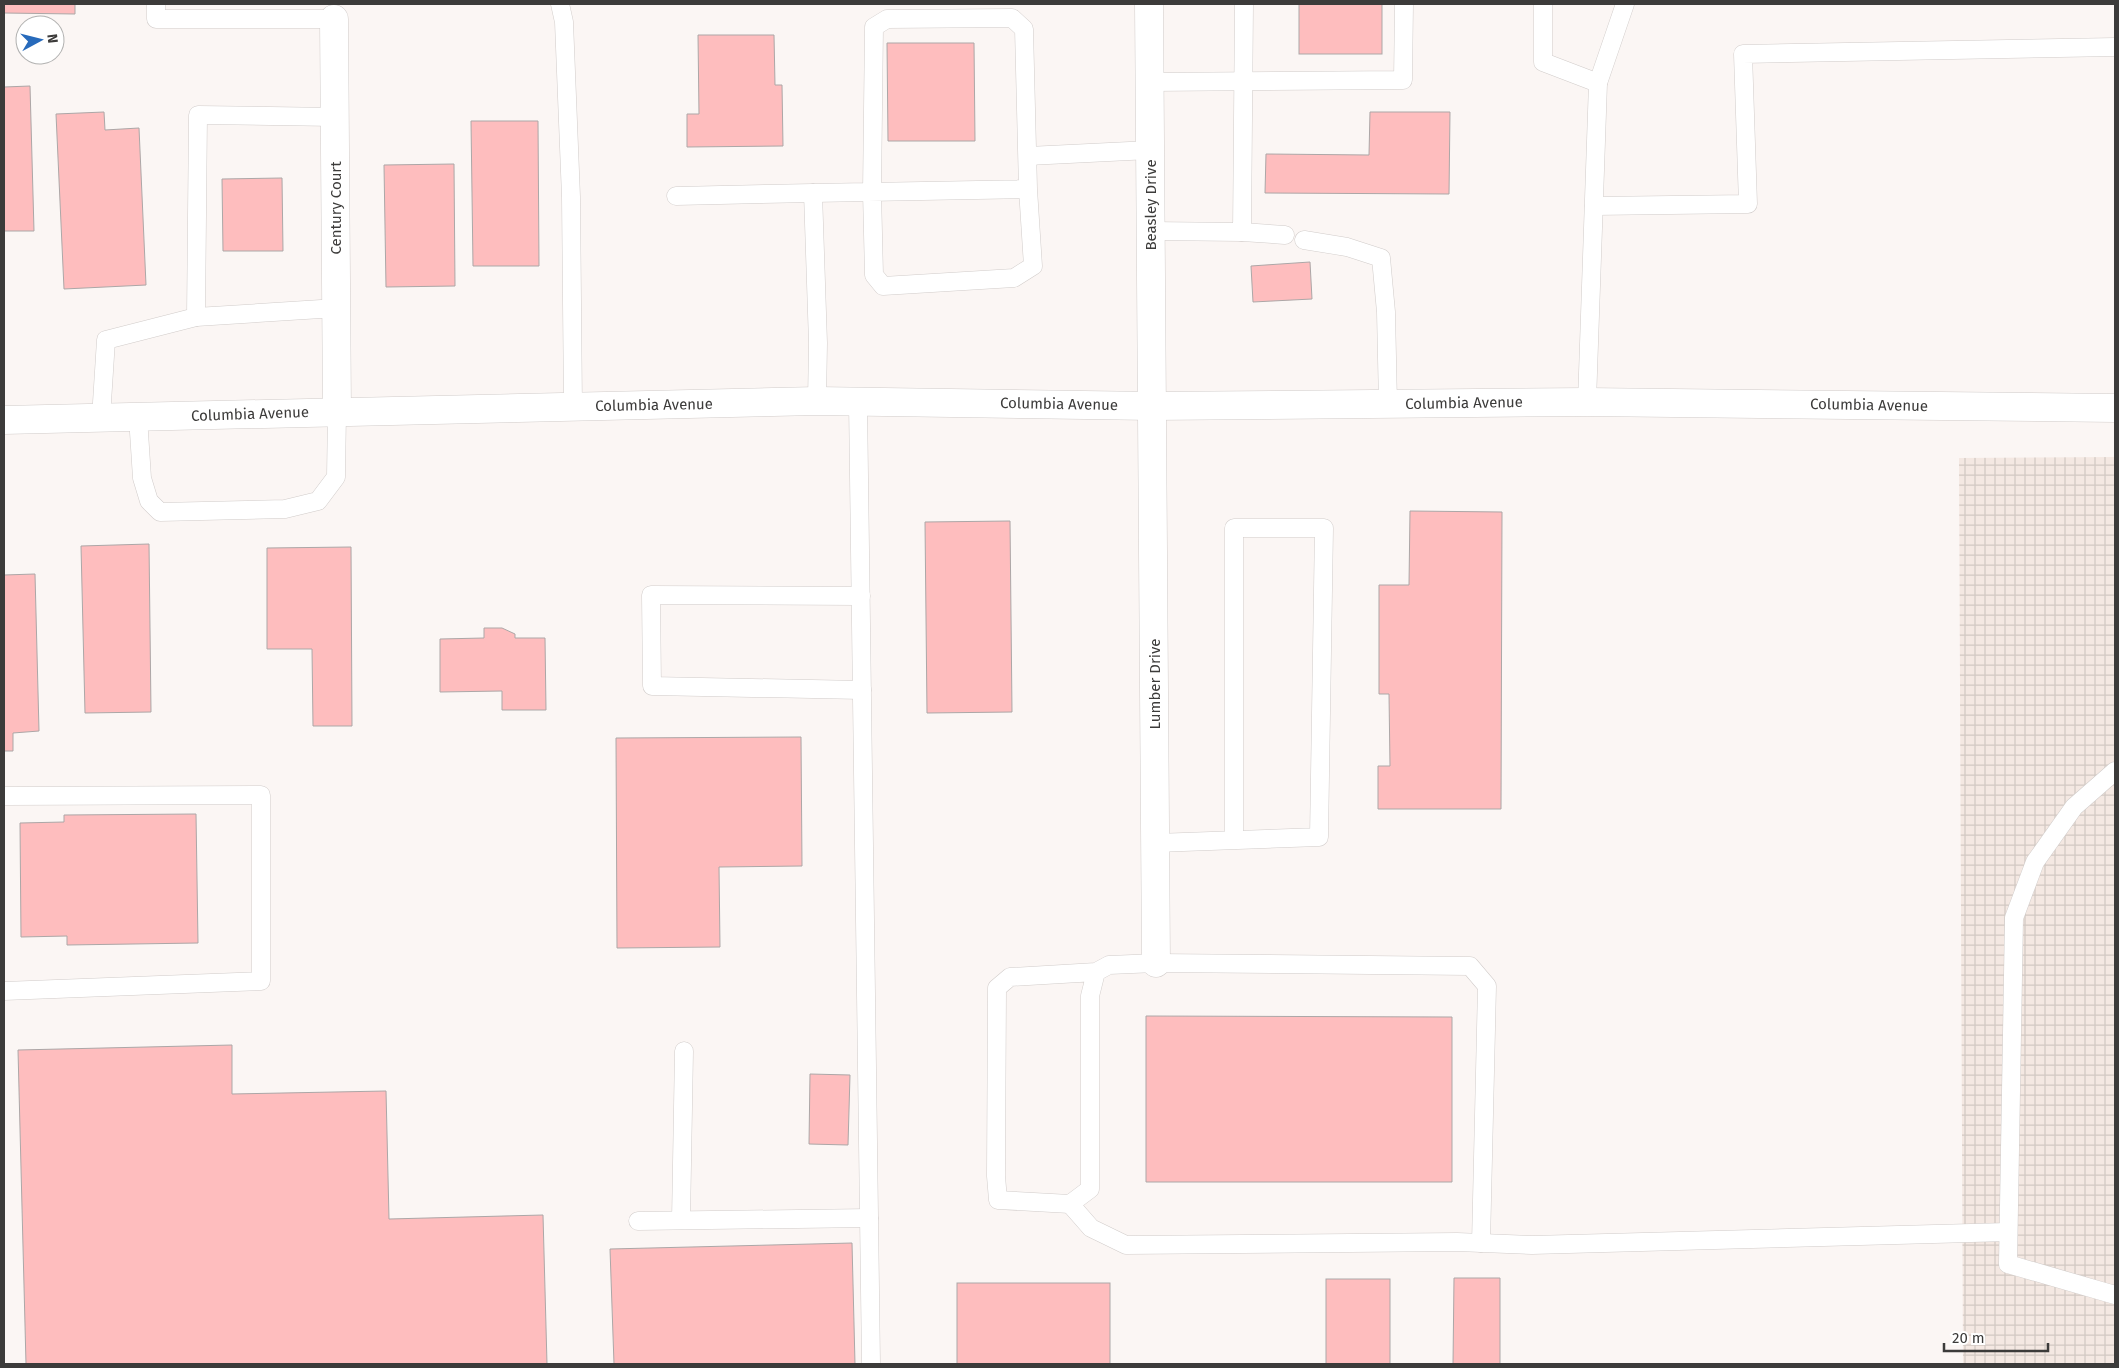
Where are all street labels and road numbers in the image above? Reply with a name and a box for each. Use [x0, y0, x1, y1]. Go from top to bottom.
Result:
street label: Beasley Drive [1142, 159, 1160, 251]
street label: Century Court [327, 161, 345, 255]
street label: Columbia Avenue [1405, 393, 1523, 413]
street label: Columbia Avenue [1000, 394, 1118, 414]
street label: Columbia Avenue [595, 395, 713, 415]
street label: Columbia Avenue [1810, 395, 1928, 415]
street label: Columbia Avenue [191, 403, 309, 425]
street label: Lumber Drive [1146, 639, 1164, 729]

